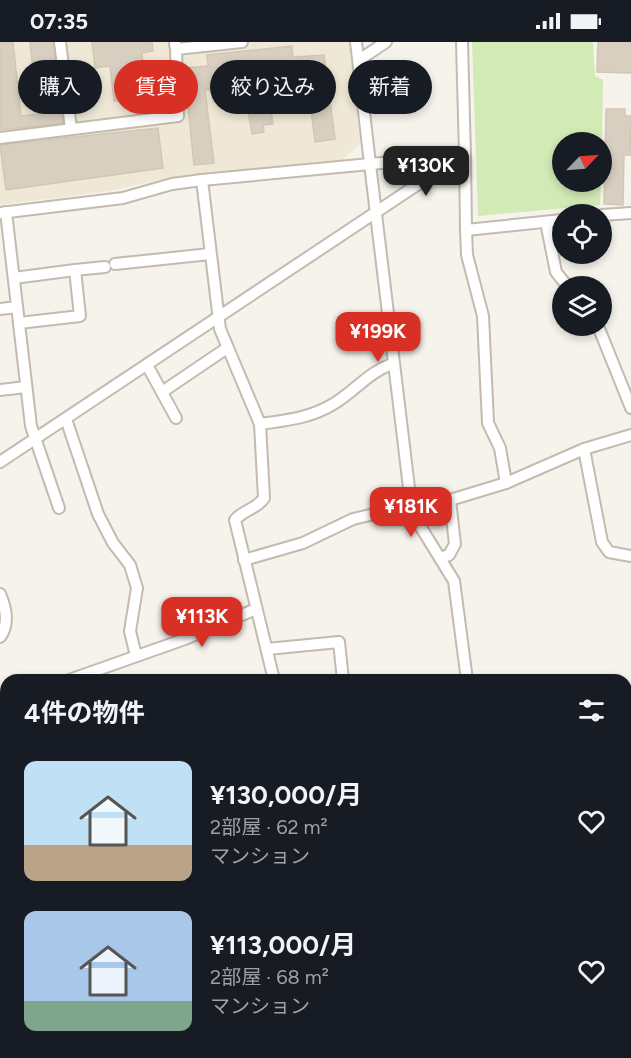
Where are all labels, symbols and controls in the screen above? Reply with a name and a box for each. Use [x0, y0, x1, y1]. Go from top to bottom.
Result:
text: 07:35 [30, 8, 88, 35]
chip: 購入 [18, 60, 102, 114]
chip: 賃貸 [114, 60, 198, 114]
chip: 絞り込み [210, 60, 336, 114]
chip: 新着 [348, 60, 432, 114]
north arrow [552, 132, 612, 192]
map controls [552, 132, 612, 336]
pin: ¥130K [384, 146, 468, 197]
text: ¥130K [397, 153, 455, 177]
button: locate [552, 204, 612, 264]
button: layers [552, 276, 612, 336]
pin: ¥199K [336, 312, 420, 363]
text: ¥199K [350, 319, 406, 343]
pin: ¥181K [369, 487, 453, 538]
text: ¥181K [384, 494, 438, 518]
pin: ¥113K [160, 597, 244, 648]
text: ¥113K [175, 604, 229, 628]
icon: filters [575, 694, 608, 727]
text: 4件の物件 [24, 697, 144, 729]
text: ¥130,000/月 [210, 779, 362, 811]
icon: home [72, 785, 144, 857]
icon: heart [575, 805, 608, 838]
text: 2部屋 · 62 m² [210, 815, 328, 839]
text: マンション [210, 844, 310, 868]
text: ¥113,000/月 [210, 929, 356, 961]
icon: home [72, 935, 144, 1007]
icon: heart [575, 955, 608, 988]
text: 2部屋 · 68 m² [210, 965, 329, 989]
text: マンション [210, 994, 310, 1018]

